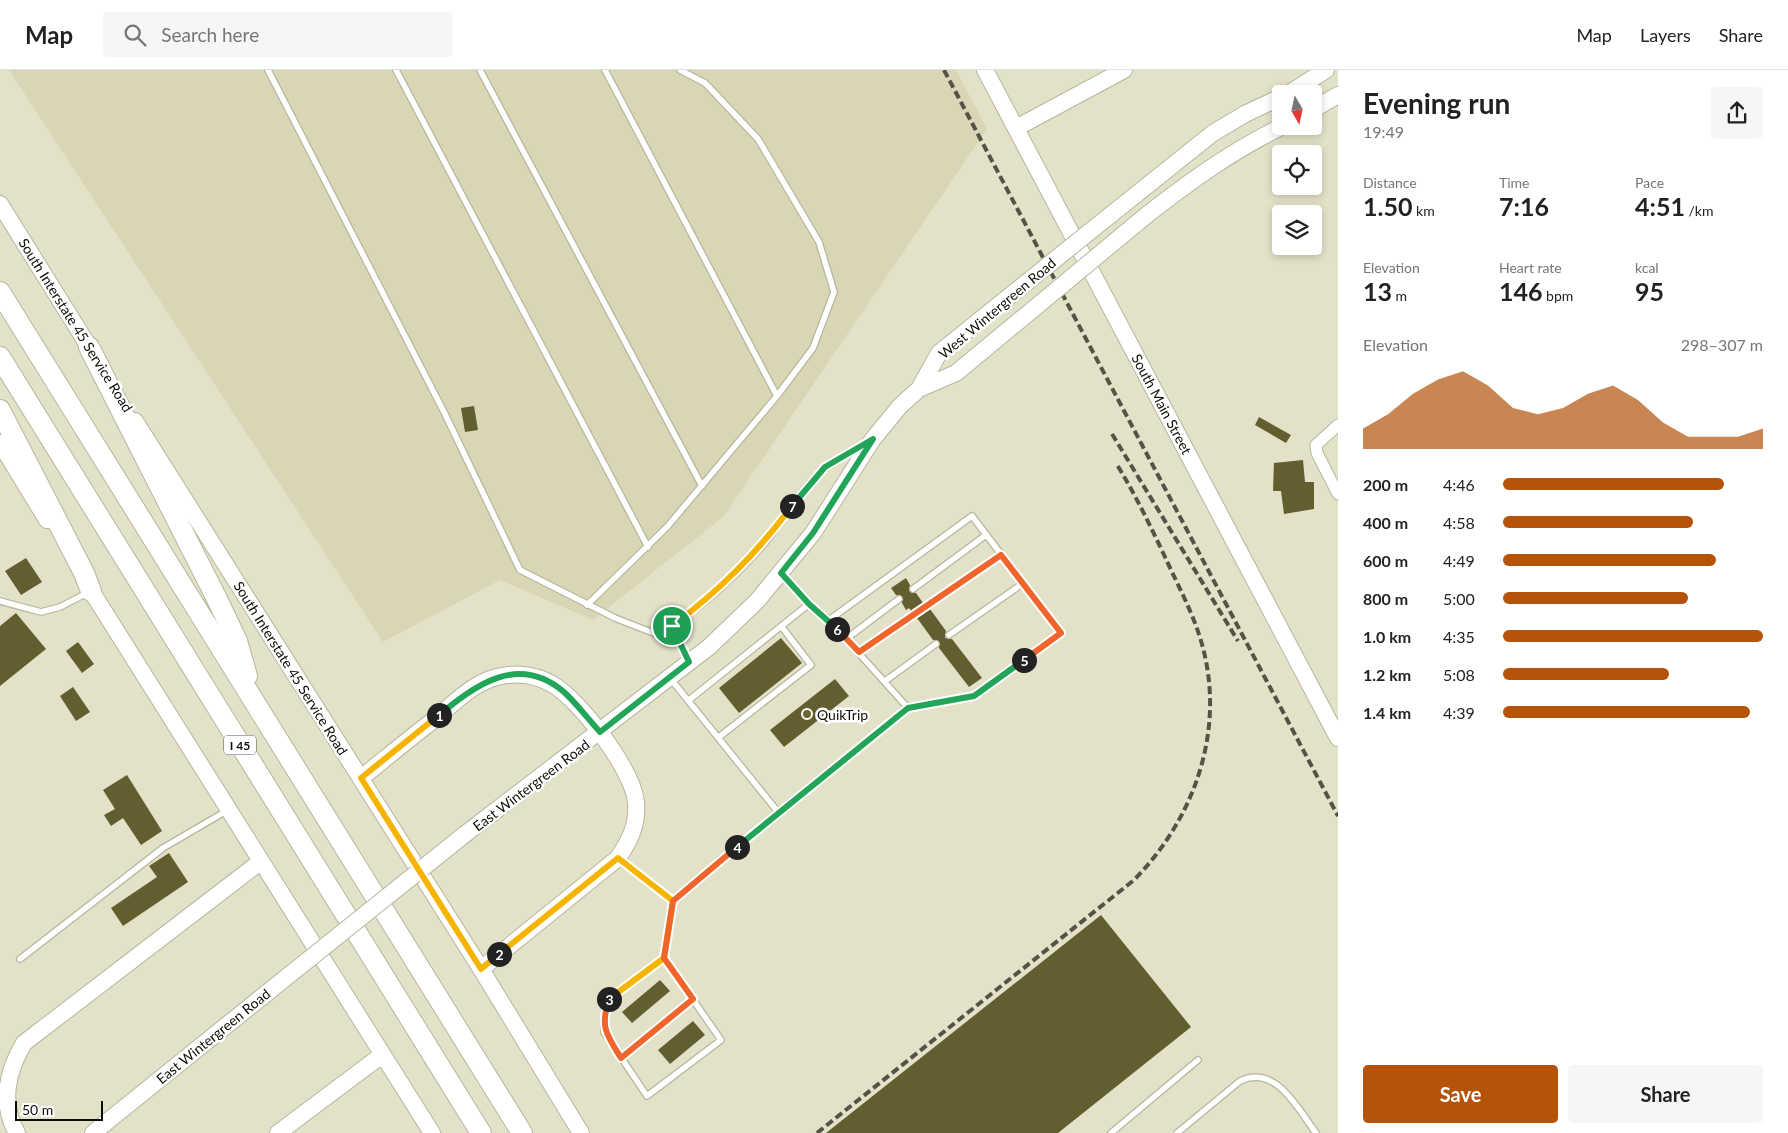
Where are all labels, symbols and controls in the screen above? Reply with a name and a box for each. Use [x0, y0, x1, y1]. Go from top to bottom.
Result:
search box [103, 12, 453, 57]
text: Map [25, 20, 73, 49]
icon: search [121, 21, 149, 49]
text: Search here [161, 23, 259, 46]
text: Map [1576, 24, 1612, 46]
text: Layers [1640, 24, 1691, 46]
text: Share [1719, 24, 1763, 46]
north arrow [1272, 85, 1322, 135]
map controls [1272, 85, 1322, 255]
text: Evening run [1363, 86, 1510, 120]
button: share [1711, 87, 1763, 139]
text: 19:49 [1363, 122, 1404, 141]
button: locate [1272, 145, 1322, 195]
text: Distance [1363, 174, 1417, 191]
text: Time [1499, 174, 1530, 191]
text: Pace [1635, 174, 1664, 191]
text: 1.50 [1363, 191, 1412, 221]
text: 7:16 [1499, 191, 1549, 221]
text: 4:51 [1635, 191, 1685, 221]
text: km [1412, 202, 1435, 219]
text: /km [1685, 202, 1714, 219]
button: layers [1272, 205, 1322, 255]
street label: South Interstate 45 Service Road [15, 235, 137, 415]
street label: West Wintergreen Road [935, 254, 1059, 362]
text: Elevation [1363, 259, 1420, 276]
text: Heart rate [1499, 259, 1562, 276]
text: kcal [1635, 259, 1659, 276]
text: 13 [1363, 276, 1392, 306]
text: 146 [1499, 276, 1543, 306]
text: 95 [1635, 276, 1664, 306]
text: m [1392, 287, 1407, 304]
text: bpm [1543, 287, 1573, 304]
text: Elevation [1363, 335, 1428, 354]
text: 298–307 m [1681, 335, 1763, 354]
street label: South Main Street [1128, 351, 1196, 457]
text: 200 m [1363, 475, 1408, 494]
text: 4:46 [1443, 475, 1475, 494]
pin: 7 [780, 494, 804, 518]
text: 7 [788, 498, 797, 515]
text: 400 m [1363, 513, 1408, 532]
text: 4:58 [1443, 513, 1475, 532]
text: 600 m [1363, 551, 1408, 570]
text: 4:49 [1443, 551, 1475, 570]
street label: South Interstate 45 Service Road [230, 578, 352, 758]
text: 800 m [1363, 589, 1408, 608]
text: 5:00 [1443, 589, 1475, 608]
pin [651, 605, 693, 647]
icon: arrive [658, 612, 686, 640]
pin: 6 [824, 616, 850, 642]
text: 6 [833, 621, 842, 638]
text: 1.0 km [1363, 627, 1411, 646]
text: 4:35 [1443, 627, 1475, 646]
pin: 5 [1012, 648, 1036, 672]
text: 5 [1020, 652, 1029, 669]
text: 1.2 km [1363, 665, 1411, 684]
text: 5:08 [1443, 665, 1475, 684]
pin: 1 [426, 702, 452, 728]
text: 1.4 km [1363, 703, 1411, 722]
text: 4:39 [1443, 703, 1475, 722]
place label: QuikTrip [817, 706, 868, 723]
text: 1 [435, 707, 444, 724]
marker: QuikTrip [801, 708, 813, 720]
road number: I 45 [224, 736, 256, 754]
street label: East Wintergreen Road [469, 736, 593, 834]
pin: 4 [724, 834, 750, 860]
text: 4 [733, 839, 742, 856]
pin: 2 [486, 942, 512, 966]
text: 2 [495, 946, 504, 963]
street label: East Wintergreen Road [153, 985, 273, 1087]
pin: 3 [596, 986, 622, 1012]
text: 3 [605, 991, 614, 1008]
button: Save [1363, 1065, 1558, 1123]
button: Share [1568, 1065, 1763, 1123]
scale bar [15, 1098, 102, 1121]
text: 50 m [22, 1101, 53, 1118]

